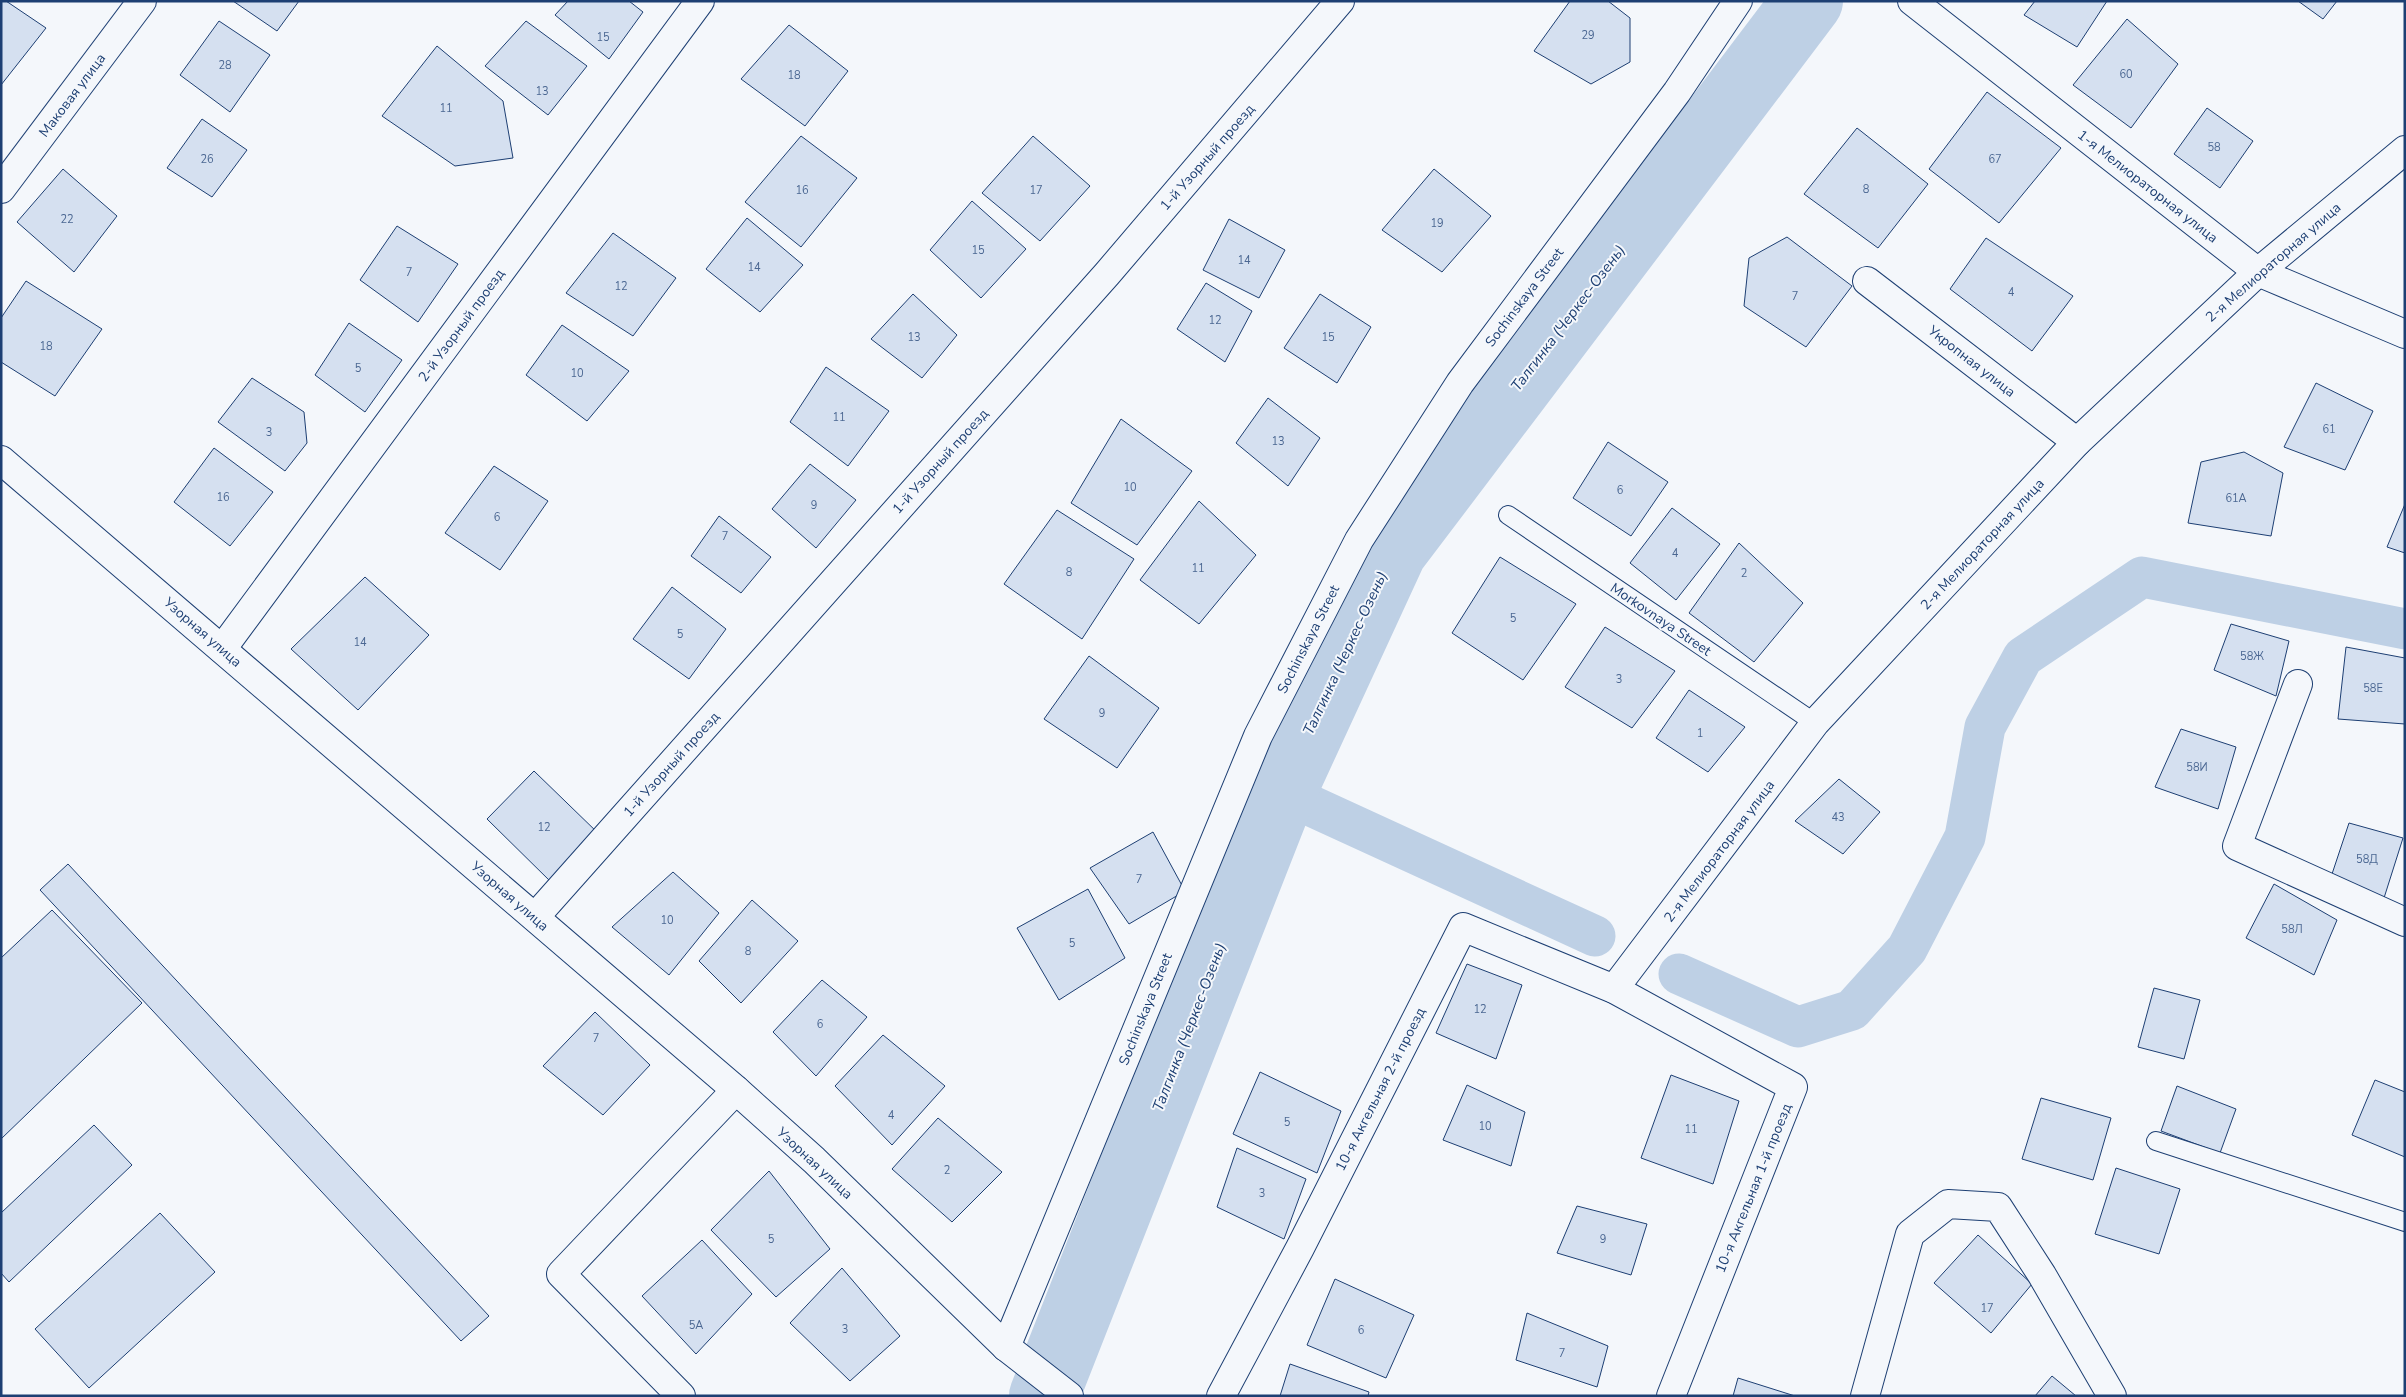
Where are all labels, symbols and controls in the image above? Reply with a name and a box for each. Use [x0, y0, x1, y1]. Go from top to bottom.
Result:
house number: 29 [1581, 28, 1595, 43]
house number: 15 [596, 30, 610, 45]
street label: Маковая улица [35, 50, 110, 141]
house number: 28 [218, 58, 232, 73]
house number: 60 [2119, 67, 2133, 82]
house number: 18 [787, 68, 801, 83]
house number: 13 [535, 84, 549, 99]
street label: 1-й Узорный проезд [1156, 100, 1259, 215]
house number: 11 [439, 101, 453, 116]
street label: 1-я Мелиораторная улица [2074, 126, 2222, 247]
house number: 58 [2207, 140, 2221, 155]
house number: 26 [200, 152, 214, 167]
house number: 67 [1988, 152, 2002, 167]
house number: 8 [1863, 182, 1870, 197]
house number: 16 [795, 183, 809, 198]
house number: 17 [1029, 183, 1043, 198]
street label: 2-я Мелиораторная улица [2202, 198, 2345, 326]
house number: 22 [60, 212, 74, 227]
house number: 19 [1430, 216, 1444, 231]
water label: Талгинка (Черкес-Озень) [1506, 241, 1630, 395]
house number: 15 [971, 243, 985, 258]
street label: Sochinskaya Street [1481, 244, 1568, 351]
house number: 14 [1237, 253, 1251, 268]
house number: 14 [747, 260, 761, 275]
house number: 7 [406, 265, 412, 280]
street label: 2-й Узорный проезд [414, 265, 509, 386]
house number: 12 [614, 279, 628, 294]
house number: 4 [2008, 285, 2015, 300]
house number: 7 [1792, 289, 1798, 304]
house number: 12 [1208, 313, 1222, 328]
street label: Укропная улица [1923, 321, 2019, 402]
house number: 13 [907, 330, 921, 345]
house number: 15 [1321, 330, 1335, 345]
house number: 18 [39, 339, 53, 354]
house number: 5 [355, 361, 362, 376]
house number: 10 [570, 366, 584, 381]
street label: 1-й Узорный проезд [888, 405, 993, 518]
house number: 11 [832, 410, 846, 425]
house number: 61 [2322, 422, 2336, 437]
house number: 3 [266, 425, 272, 440]
house number: 13 [1271, 434, 1285, 449]
street label: 2-я Мелиораторная улица [1916, 474, 2048, 614]
house number: 10 [1123, 480, 1137, 495]
house number: 6 [1617, 483, 1624, 498]
house number: 16 [216, 490, 230, 505]
house number: 61А [2225, 491, 2247, 506]
house number: 9 [811, 498, 817, 513]
house number: 6 [494, 510, 501, 525]
house number: 7 [722, 529, 728, 544]
house number: 4 [1672, 546, 1679, 561]
house number: 11 [1191, 561, 1205, 576]
house number: 8 [1066, 565, 1073, 580]
house number: 2 [1741, 566, 1747, 581]
water label: Талгинка (Черкес-Озень) [1298, 568, 1392, 738]
street label: Morkovnaya Street [1606, 579, 1715, 660]
street label: Sochinskaya Street [1273, 582, 1344, 697]
street label: Узорная улица [159, 593, 246, 672]
house number: 5 [1510, 611, 1517, 626]
house number: 5 [677, 627, 684, 642]
house number: 14 [353, 635, 367, 650]
house number: 58Ж [2240, 649, 2264, 664]
house number: 3 [1616, 672, 1622, 687]
house number: 58Е [2363, 681, 2383, 696]
house number: 9 [1099, 706, 1105, 721]
street label: 1-й Узорный проезд [619, 708, 724, 821]
house number: 1 [1697, 726, 1703, 741]
house number: 58И [2186, 760, 2208, 775]
street label: 2-я Мелиораторная улица [1660, 776, 1779, 926]
house number: 43 [1831, 810, 1845, 825]
house number: 12 [537, 820, 551, 835]
house number: 58Д [2356, 852, 2378, 867]
street label: Узорная улица [466, 857, 553, 936]
house number: 7 [1136, 872, 1142, 887]
house number: 10 [660, 913, 674, 928]
house number: 58Л [2281, 922, 2303, 937]
house number: 5 [1069, 936, 1076, 951]
water label: Талгинка (Черкес-Озень) [1148, 940, 1230, 1114]
house number: 8 [745, 944, 752, 959]
street label: Sochinskaya Street [1114, 950, 1177, 1068]
house number: 12 [1473, 1002, 1487, 1017]
street label: 10-я Акгельная 2-й проезд [1331, 1004, 1430, 1174]
house number: 6 [817, 1017, 824, 1032]
house number: 7 [593, 1031, 599, 1046]
street label: 10-я Акгельная 1-й проезд [1711, 1101, 1796, 1276]
house number: 4 [888, 1108, 895, 1123]
house number: 5 [1284, 1115, 1291, 1130]
house number: 10 [1478, 1119, 1492, 1134]
street label: Узорная улица [772, 1122, 857, 1204]
house number: 11 [1684, 1122, 1698, 1137]
house number: 2 [944, 1163, 950, 1178]
house number: 3 [1259, 1186, 1265, 1201]
house number: 5 [768, 1232, 775, 1247]
house number: 9 [1600, 1232, 1606, 1247]
house number: 17 [1980, 1301, 1994, 1316]
house number: 5А [689, 1318, 703, 1333]
house number: 3 [842, 1322, 848, 1337]
house number: 6 [1358, 1323, 1365, 1338]
house number: 7 [1559, 1346, 1565, 1361]

